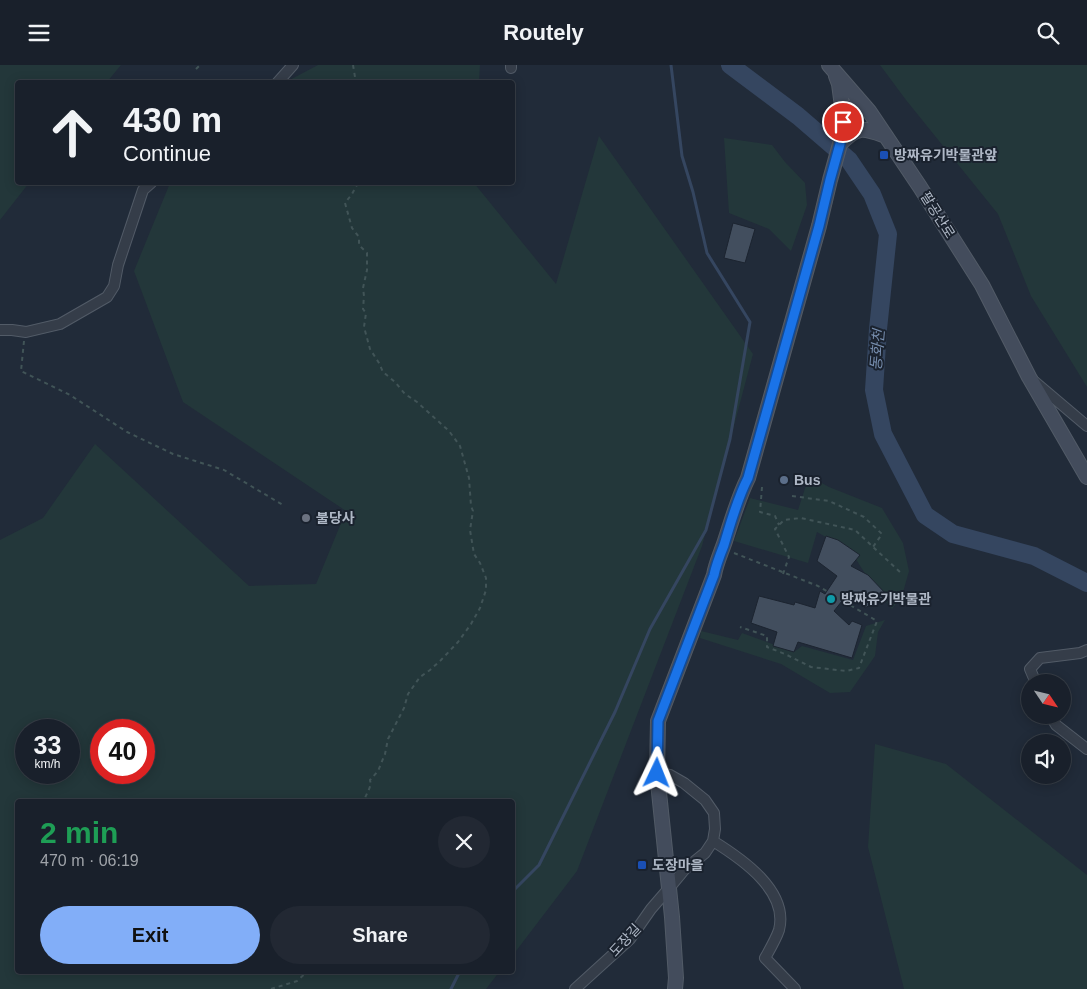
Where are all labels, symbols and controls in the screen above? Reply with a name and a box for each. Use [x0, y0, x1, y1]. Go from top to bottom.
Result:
icon: menu [25, 19, 53, 47]
icon: search [1034, 19, 1062, 47]
text: Routely [503, 20, 584, 45]
icon: ahead [40, 100, 105, 165]
text: 430 m [123, 100, 222, 139]
pin [822, 101, 864, 143]
icon: arrive [829, 108, 857, 136]
text: Continue [123, 141, 211, 166]
place label: 방짜유기박물관앞 [894, 147, 997, 163]
marker: 방짜유기박물관앞 [878, 149, 890, 161]
street label: 팔공산로 [918, 189, 958, 241]
water label: 동화천 [867, 326, 887, 371]
place label: Bus [794, 472, 821, 488]
marker: Bus [778, 474, 790, 486]
place label: 불당사 [316, 510, 355, 526]
marker: 불당사 [300, 512, 312, 524]
place label: 방짜유기박물관 [841, 591, 931, 607]
marker: 방짜유기박물관 [825, 593, 837, 605]
north arrow [1021, 674, 1071, 724]
map controls [1021, 674, 1071, 784]
speed limit sign: 40 [90, 719, 155, 784]
text: 33 [34, 731, 61, 759]
button: sound [1021, 734, 1071, 784]
position arrow [630, 746, 682, 798]
text: km/h [34, 757, 61, 771]
text: 2 min [40, 816, 118, 849]
button: close [438, 816, 490, 868]
text: 470 m · 06:19 [40, 852, 139, 869]
place label: 도장마을 [652, 857, 704, 873]
marker: 도장마을 [636, 859, 648, 871]
button: Exit [40, 906, 260, 964]
button: Share [270, 906, 490, 964]
street label: 도장길 [606, 920, 644, 960]

